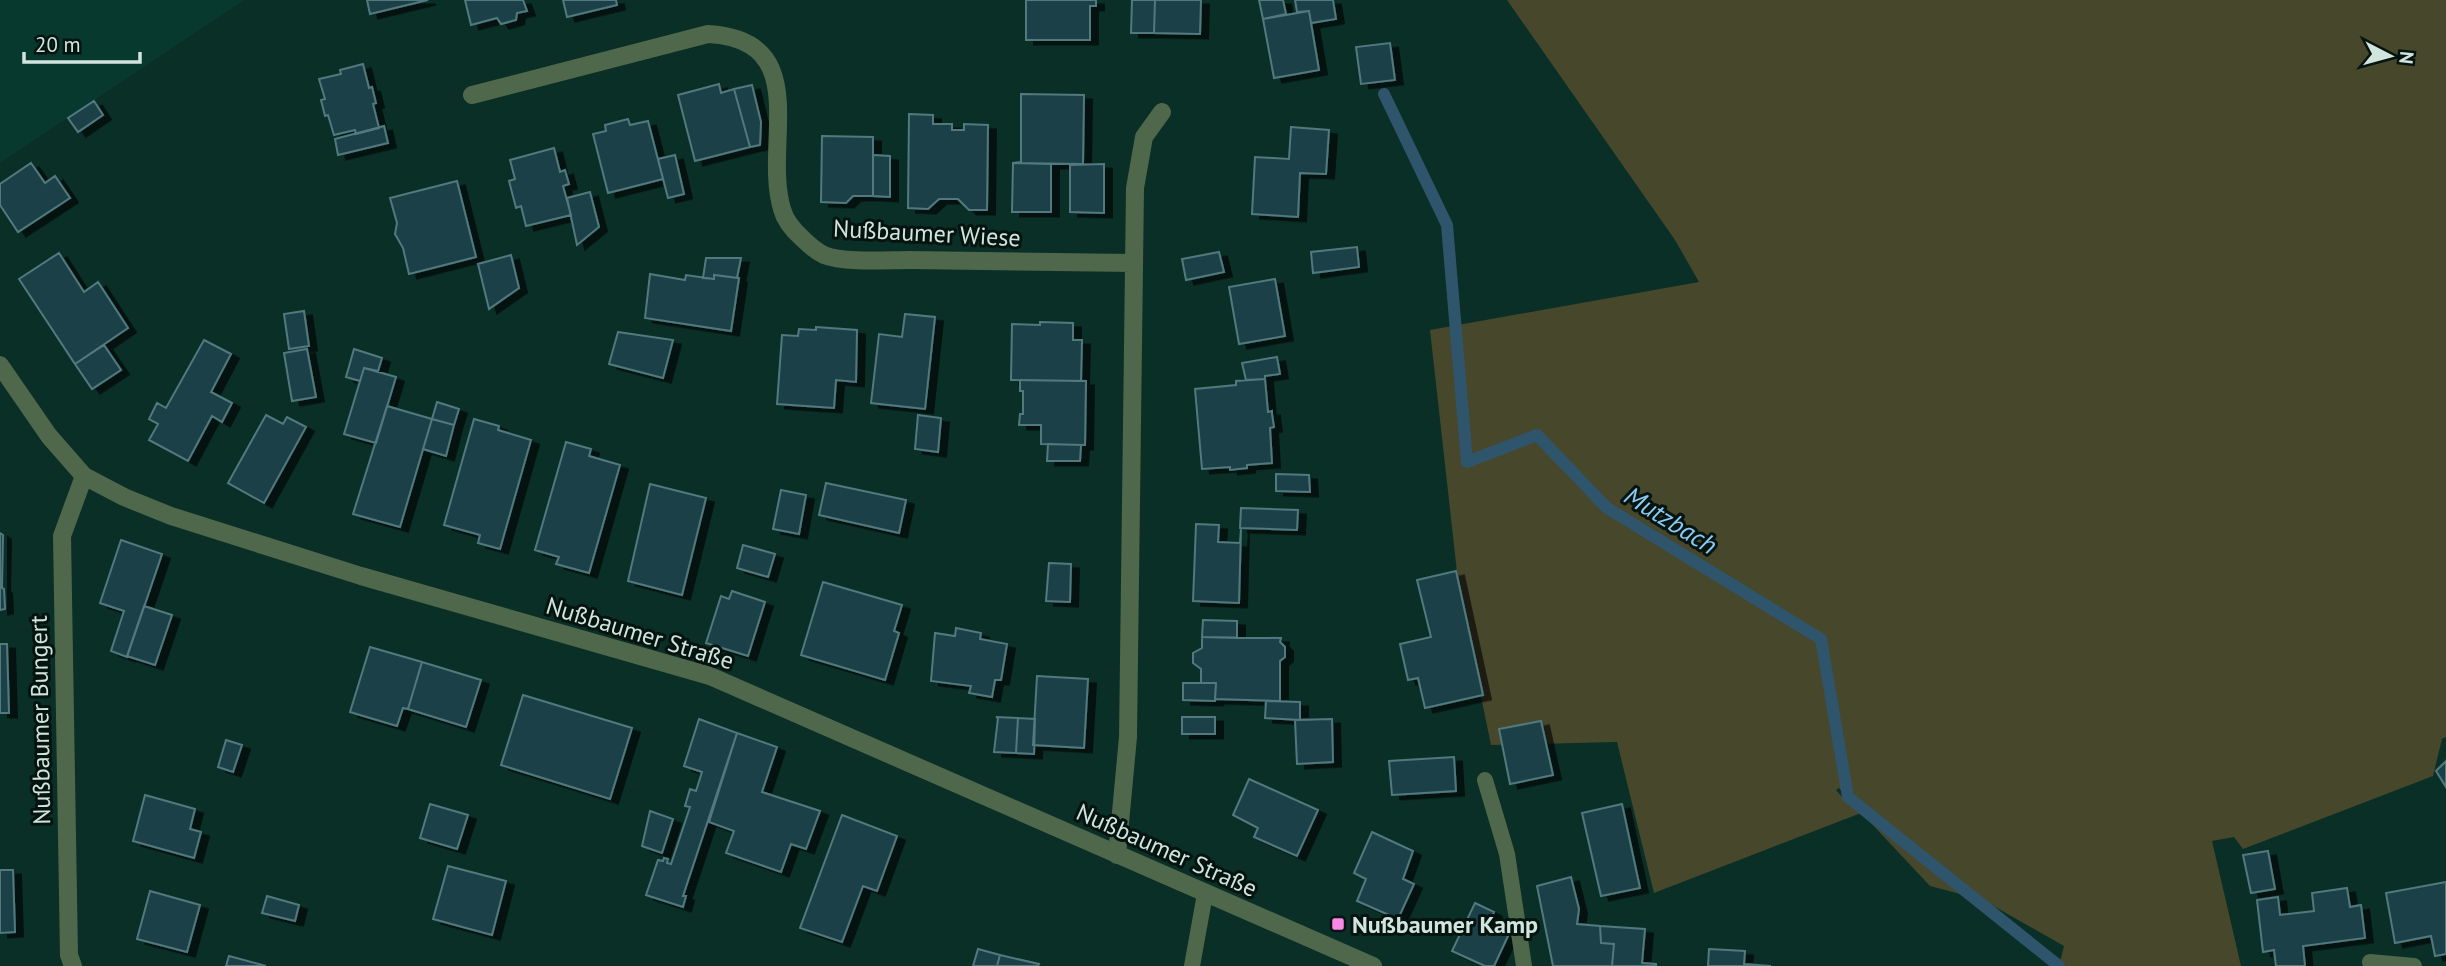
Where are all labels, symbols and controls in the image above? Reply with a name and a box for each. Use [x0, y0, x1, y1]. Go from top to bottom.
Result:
scale bar [24, 21, 140, 65]
north arrow [2355, 21, 2425, 91]
text: 20 m [35, 31, 81, 58]
text: N [2394, 50, 2419, 65]
street label: Nußbaumer Wiese [832, 213, 1022, 253]
water label: Mutzbach [1619, 479, 1723, 561]
street label: Nußbaumer Straße [542, 590, 738, 676]
street label: Nußbaumer Bungert [23, 615, 57, 825]
street label: Nußbaumer Straße [1072, 796, 1262, 904]
place label: Nußbaumer Kamp [1352, 909, 1538, 940]
marker: Nußbaumer Kamp [1330, 916, 1346, 932]

